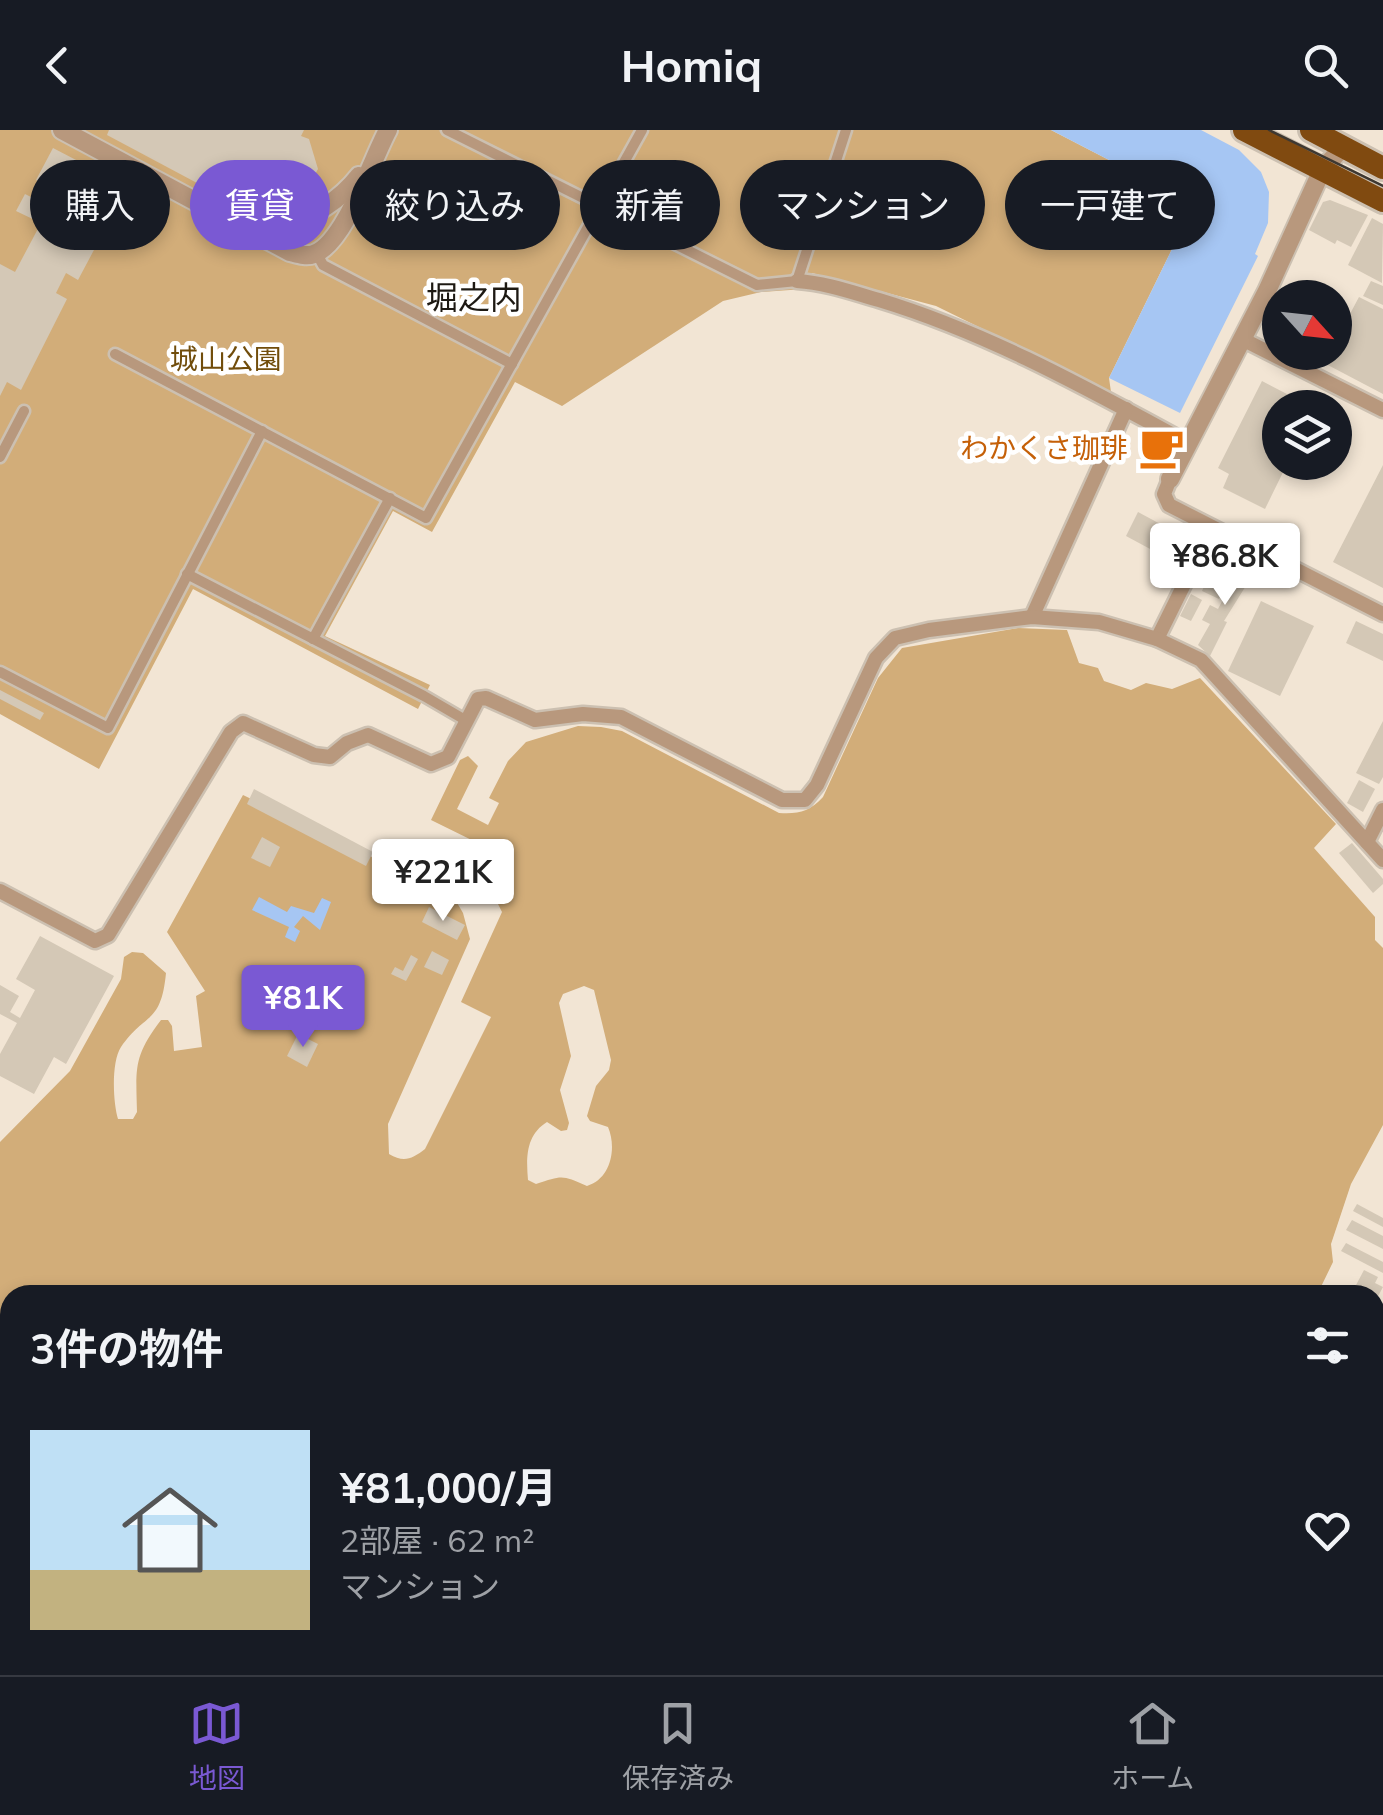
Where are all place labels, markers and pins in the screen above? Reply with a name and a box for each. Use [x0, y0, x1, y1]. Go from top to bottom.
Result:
cafe icon: わかくさ珈琲 [1137, 423, 1185, 471]
place label: わかくさ珈琲 [960, 430, 1128, 465]
pin: ¥86.8K [1144, 523, 1306, 608]
pin: ¥221K [373, 839, 513, 924]
pin: ¥81K [244, 965, 362, 1050]

